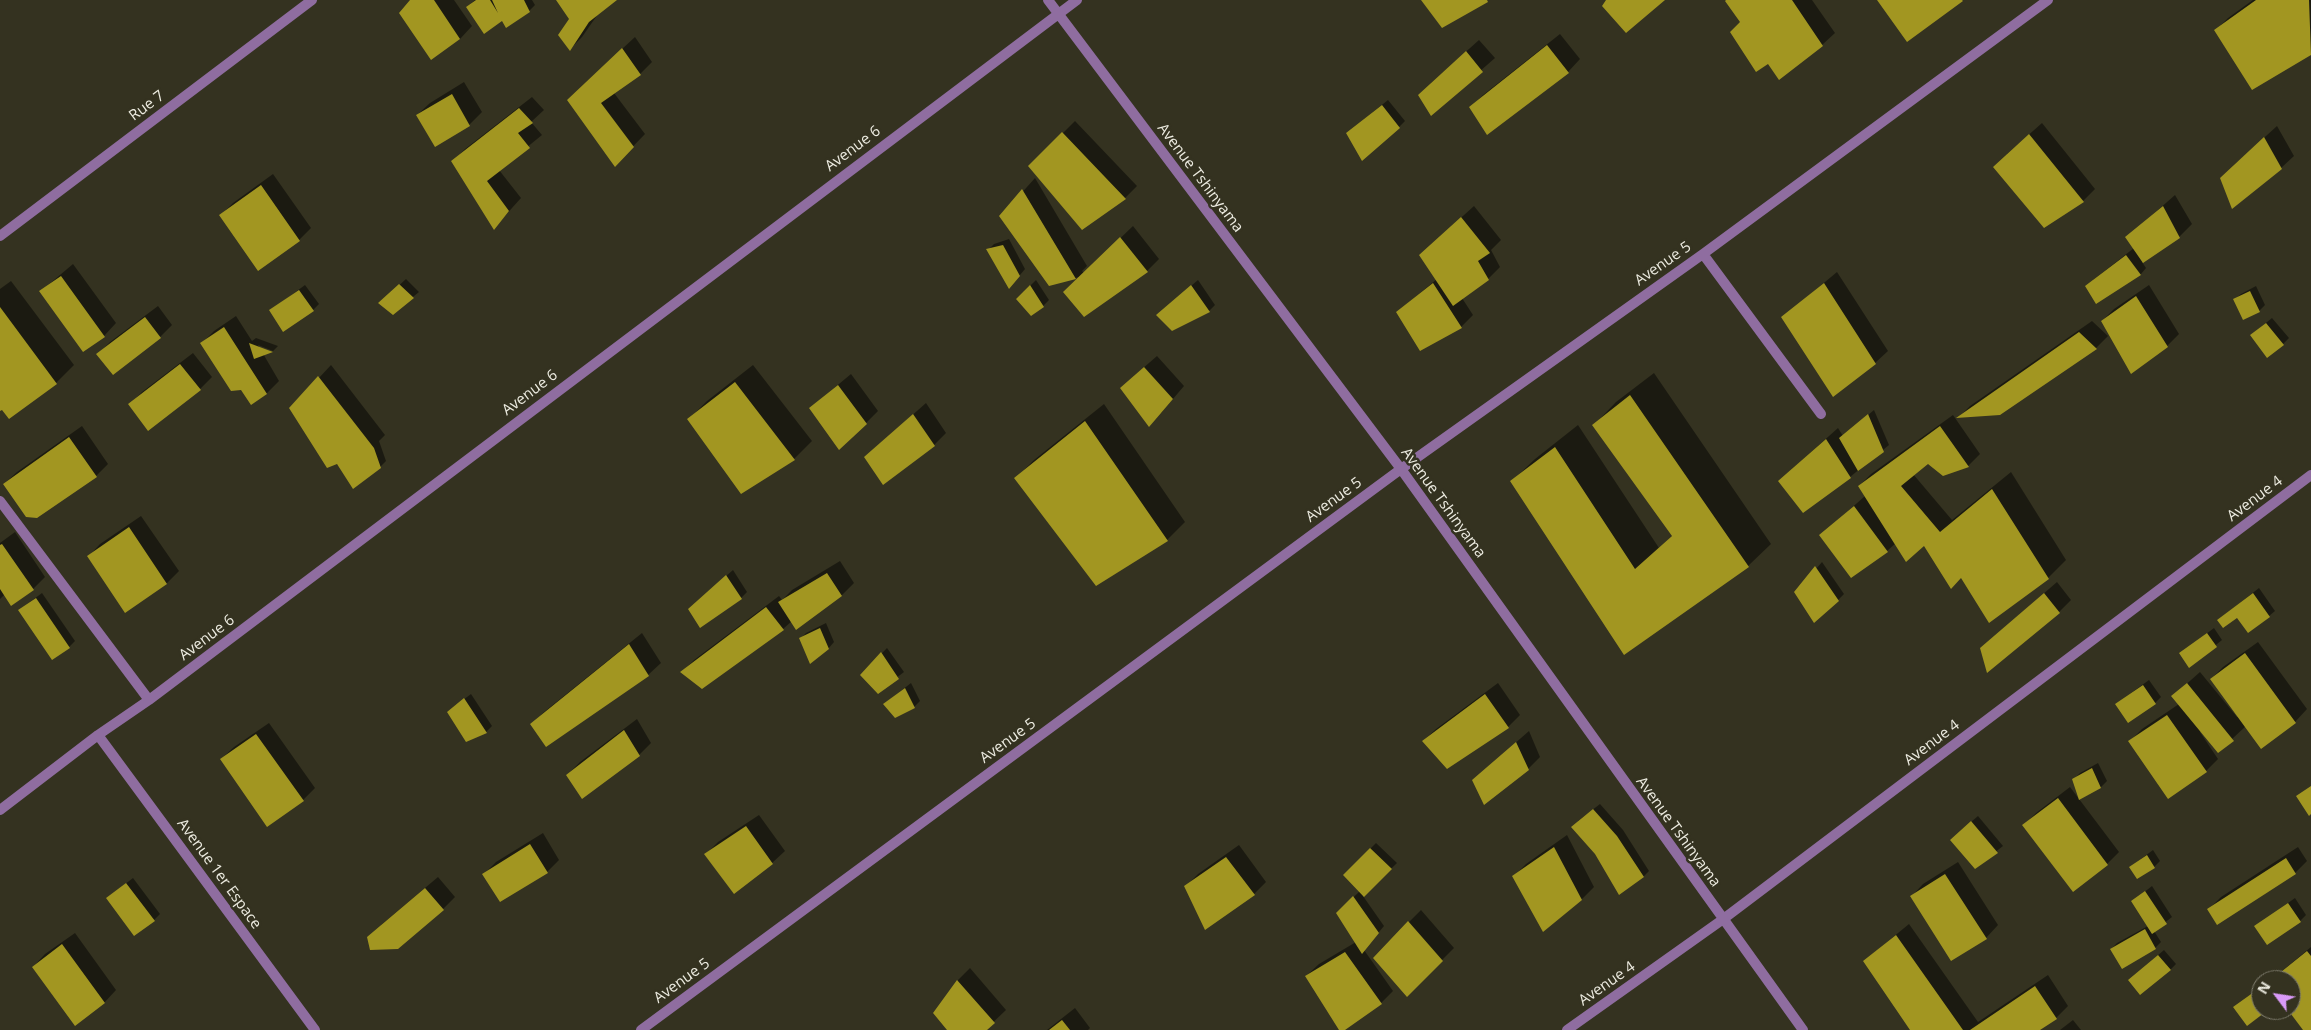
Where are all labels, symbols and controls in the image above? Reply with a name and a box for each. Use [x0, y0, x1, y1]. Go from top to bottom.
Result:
street label: Rue 7 [126, 87, 168, 125]
street label: Avenue Tshinyama [1153, 120, 1247, 236]
street label: Avenue 6 [822, 122, 884, 176]
street label: Avenue 5 [1631, 238, 1695, 290]
street label: Avenue 6 [499, 366, 561, 420]
street label: Avenue Tshinyama [1397, 444, 1489, 562]
street label: Avenue 4 [2224, 472, 2286, 526]
street label: Avenue 5 [1303, 474, 1365, 526]
street label: Avenue 6 [176, 611, 238, 665]
street label: Avenue 5 [977, 715, 1039, 767]
street label: Avenue 4 [1901, 716, 1963, 770]
street label: Avenue Tshinyama [1632, 773, 1724, 891]
street label: Avenue 1er Espace [173, 815, 265, 933]
street label: Avenue 5 [651, 955, 713, 1007]
street label: Avenue 4 [1575, 958, 1639, 1010]
north arrow [2251, 970, 2301, 1020]
text: N [2252, 978, 2275, 997]

